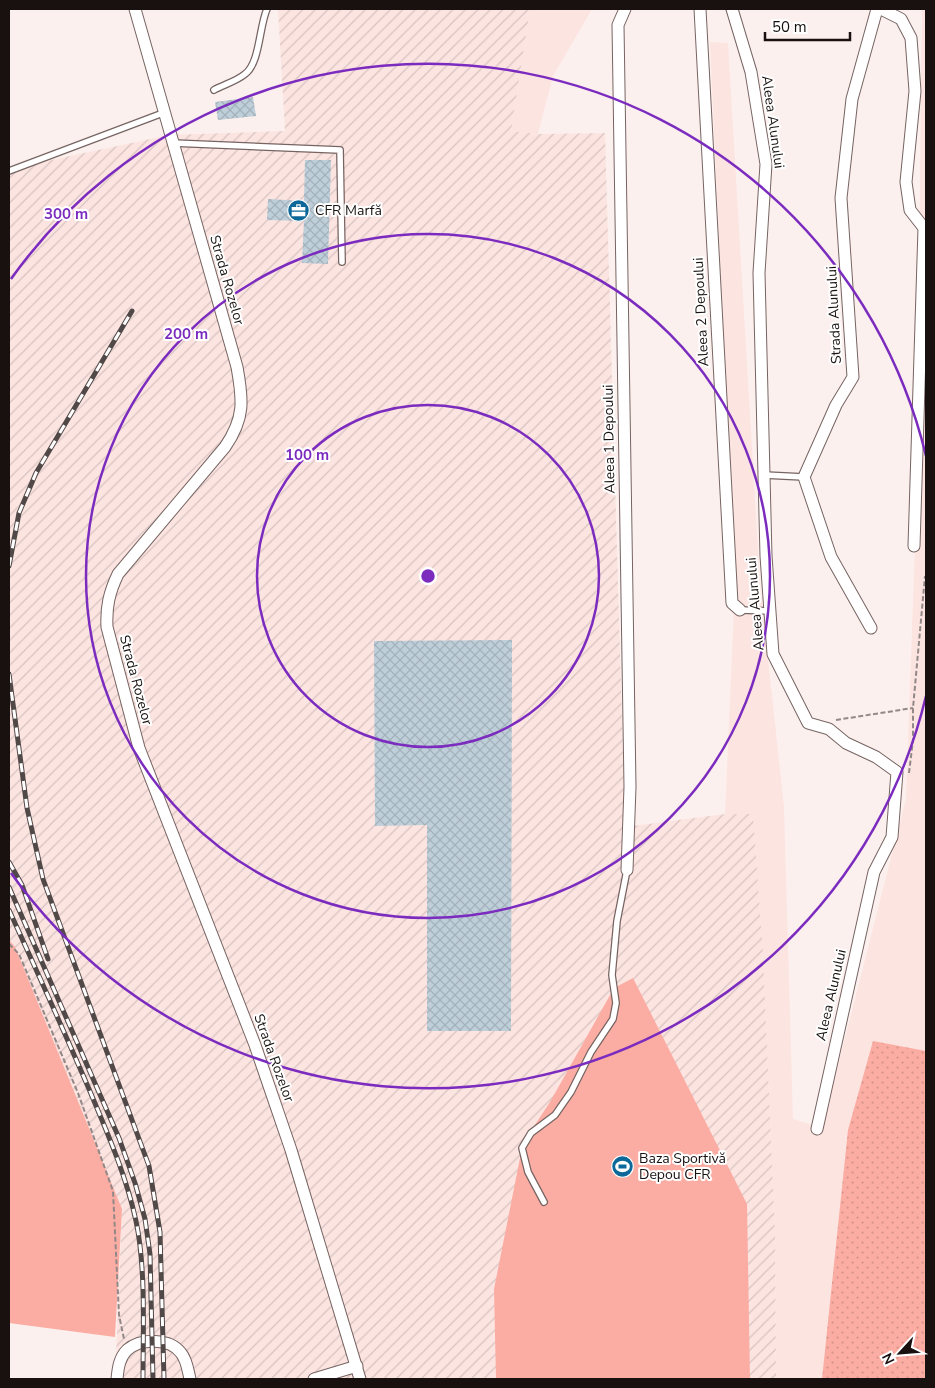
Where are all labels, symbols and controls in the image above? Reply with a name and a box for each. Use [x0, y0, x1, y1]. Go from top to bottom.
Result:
scale bar [765, 10, 850, 42]
text: 50 m [772, 17, 807, 37]
street label: Aleea Alunului [757, 74, 789, 170]
office icon: CFR Marfă [287, 198, 311, 222]
place label: CFR Marfă [315, 201, 382, 220]
text: 300 m [44, 204, 88, 224]
street label: Strada Rozelor [205, 233, 249, 327]
street label: Aleea 2 Depoului [689, 257, 713, 367]
street label: Strada Alunului [822, 265, 846, 365]
text: 200 m [164, 324, 208, 344]
street label: Aleea 1 Depoului [599, 384, 619, 494]
text: 100 m [285, 445, 329, 465]
street label: Aleea Alunului [741, 557, 769, 651]
centre of rings [419, 567, 437, 585]
street label: Strada Rozelor [115, 633, 157, 727]
street label: Aleea Alunului [811, 947, 851, 1043]
street label: Strada Rozelor [249, 1011, 299, 1105]
place label: Baza Sportivă Depou CFR [639, 1149, 726, 1184]
sports icon: Baza Sportivă Depou CFR [611, 1154, 635, 1178]
north arrow [875, 1328, 925, 1378]
text: N [878, 1350, 900, 1367]

